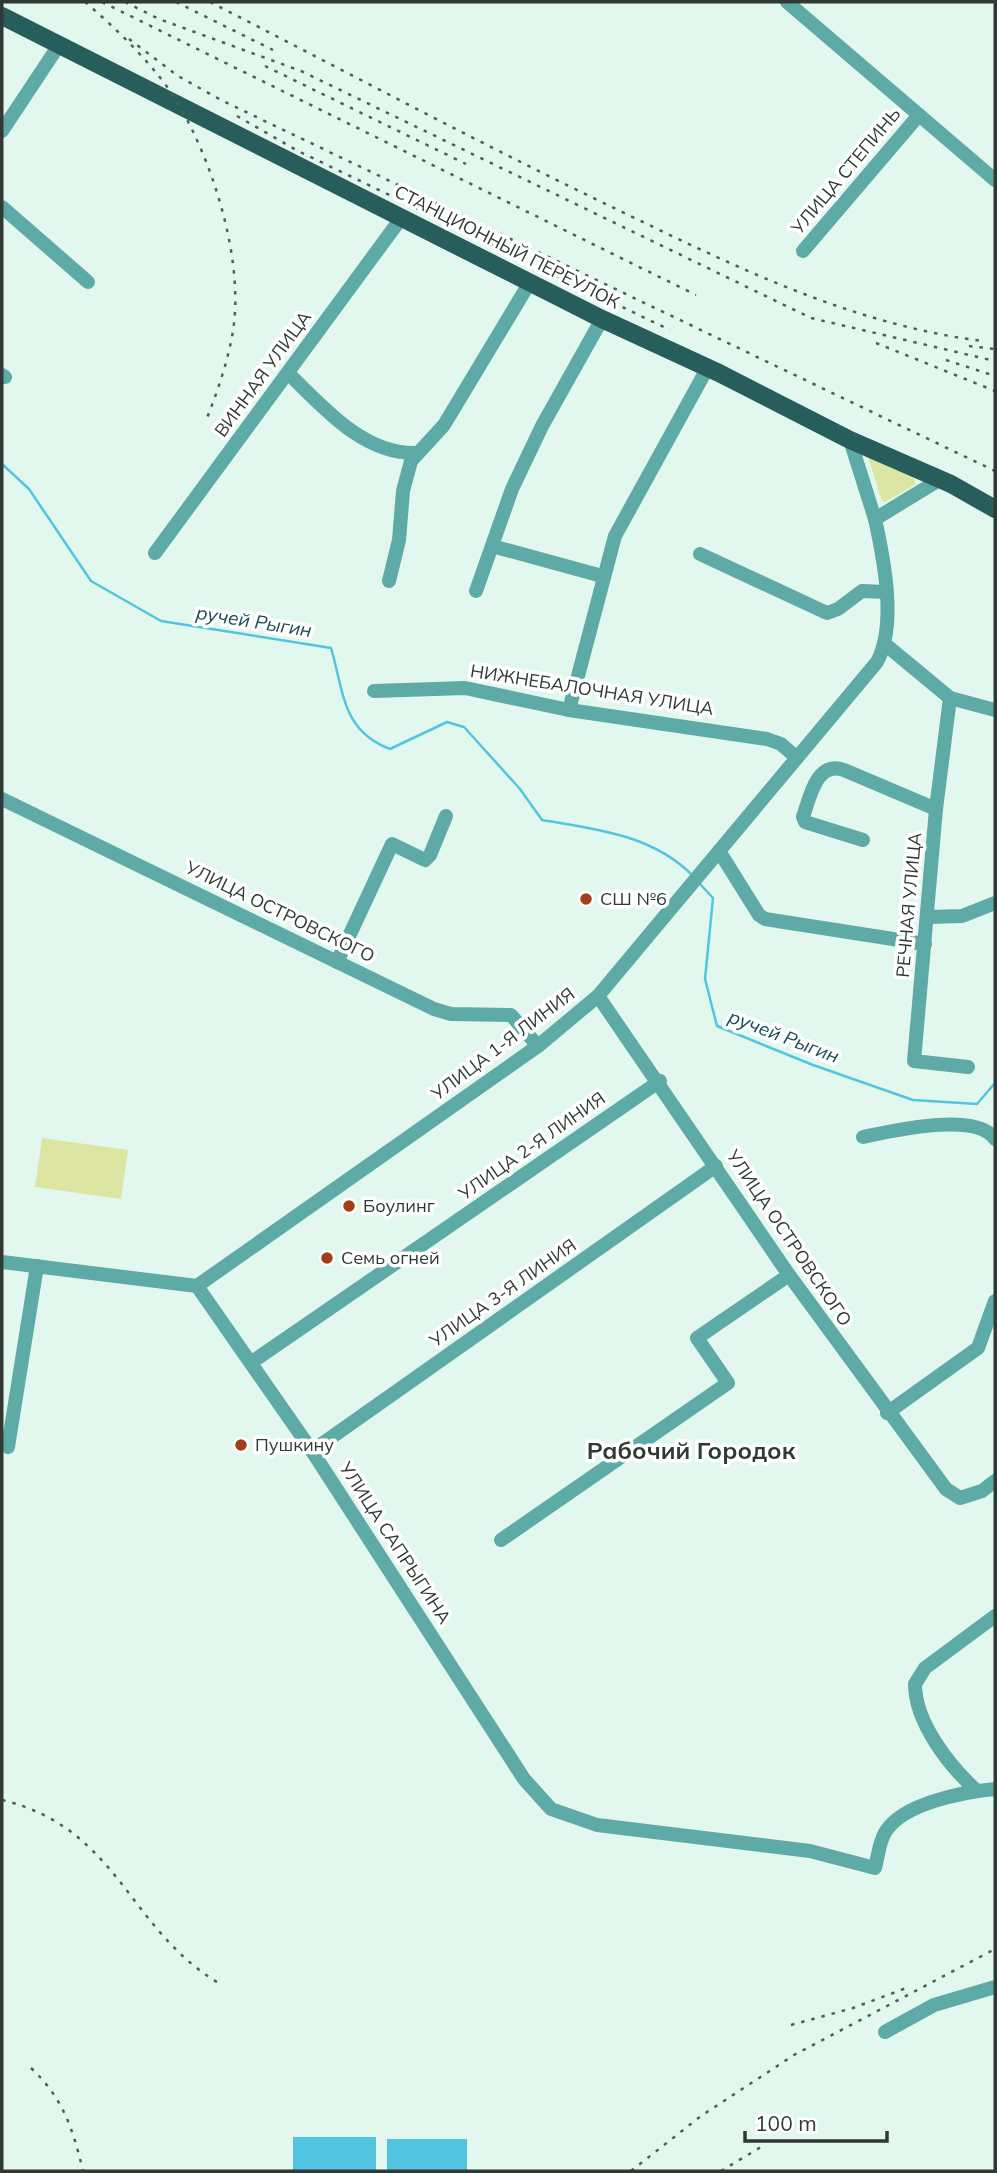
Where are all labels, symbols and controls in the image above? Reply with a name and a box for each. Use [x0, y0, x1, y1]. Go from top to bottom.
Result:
street label: УЛИЦА СТЕПИНЬ [785, 103, 905, 239]
street label: СТАНЦИОННЫЙ ПЕРЕУЛОК [391, 180, 624, 314]
street label: ВИННАЯ УЛИЦА [209, 306, 316, 441]
water label: ручей Рыгин [195, 600, 313, 642]
street label: НИЖНЕБАЛОЧНАЯ УЛИЦА [469, 659, 715, 720]
street label: РЕЧНАЯ УЛИЦА [891, 831, 926, 979]
street label: УЛИЦА ОСТРОВСКОГО [181, 855, 379, 967]
place label: СШ №6 [600, 887, 667, 910]
marker: СШ №6 [578, 891, 594, 907]
street label: УЛИЦА 1-Я ЛИНИЯ [426, 982, 579, 1106]
water label: ручей Рыгин [725, 1004, 843, 1068]
street label: УЛИЦА 2-Я ЛИНИЯ [453, 1086, 610, 1205]
street label: УЛИЦА ОСТРОВСКОГО [721, 1144, 857, 1330]
place label: Боулинг [363, 1194, 435, 1217]
marker: Боулинг [341, 1198, 357, 1214]
street label: УЛИЦА 3-Я ЛИНИЯ [424, 1233, 581, 1352]
place label: Семь огней [341, 1246, 440, 1269]
marker: Семь огней [319, 1250, 335, 1266]
place label: Пушкину [255, 1433, 334, 1456]
district label: Рабочий Городок [587, 1435, 796, 1465]
marker: Пушкину [233, 1437, 249, 1453]
street label: УЛИЦА САПРЫГИНА [334, 1457, 456, 1628]
scale bar [745, 2100, 887, 2144]
text: 100 m [755, 2110, 817, 2136]

